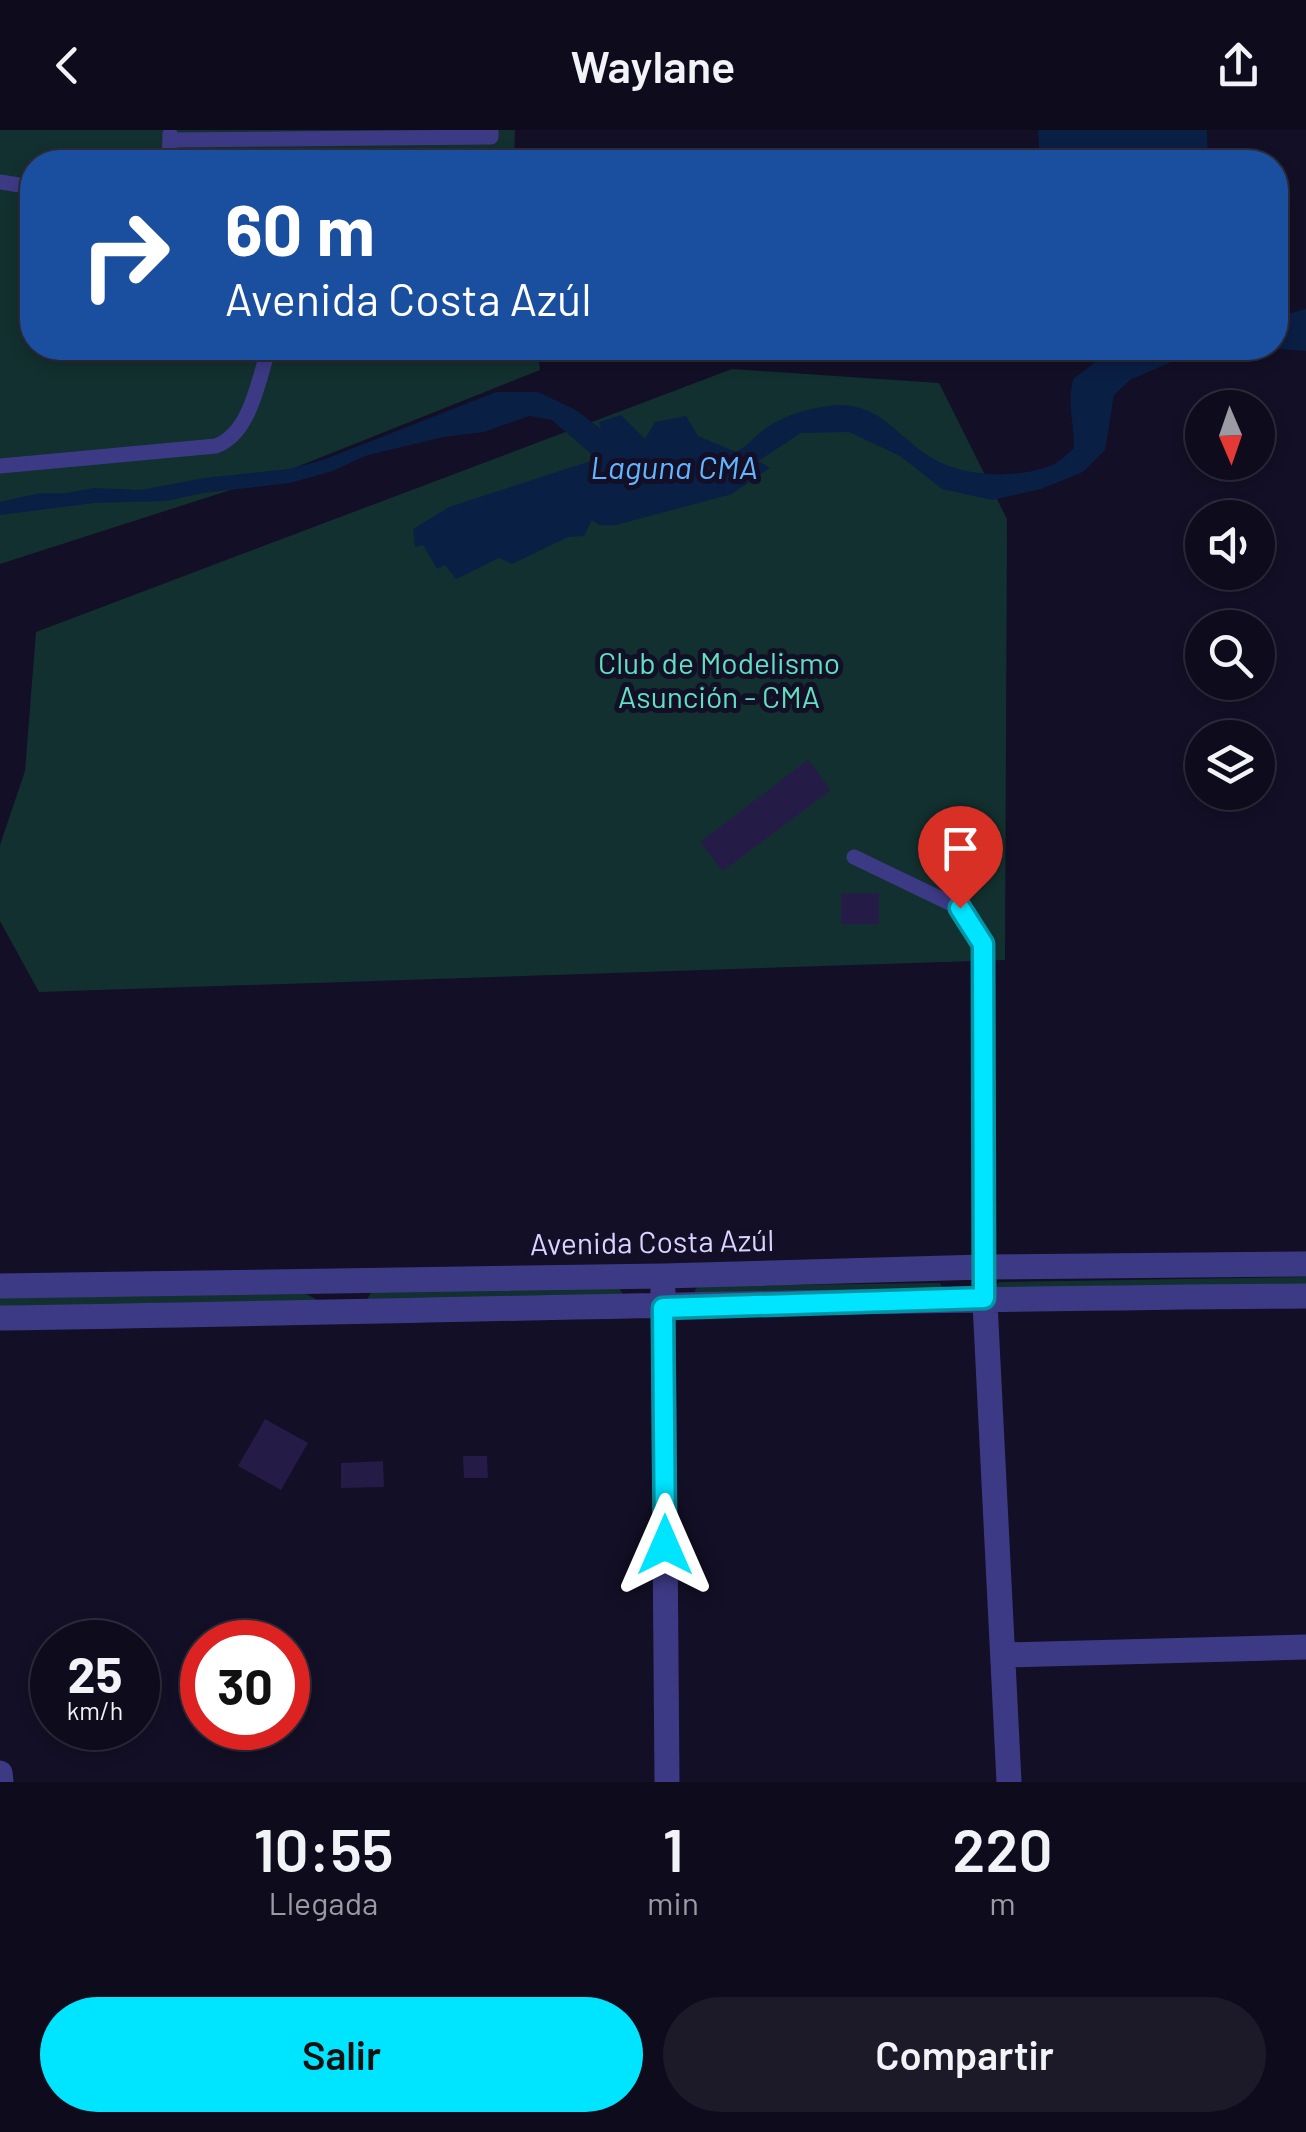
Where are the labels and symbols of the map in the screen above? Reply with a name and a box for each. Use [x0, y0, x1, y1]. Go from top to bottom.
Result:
north arrow [1185, 390, 1275, 480]
water label: Laguna CMA [590, 447, 758, 485]
park label: Club de Modelismo Asunción - CMA [598, 644, 840, 714]
pin [918, 806, 1003, 909]
street label: Avenida Costa Azúl [529, 1221, 774, 1261]
position arrow [613, 1493, 717, 1597]
speed limit sign: 30 [180, 1620, 310, 1750]

